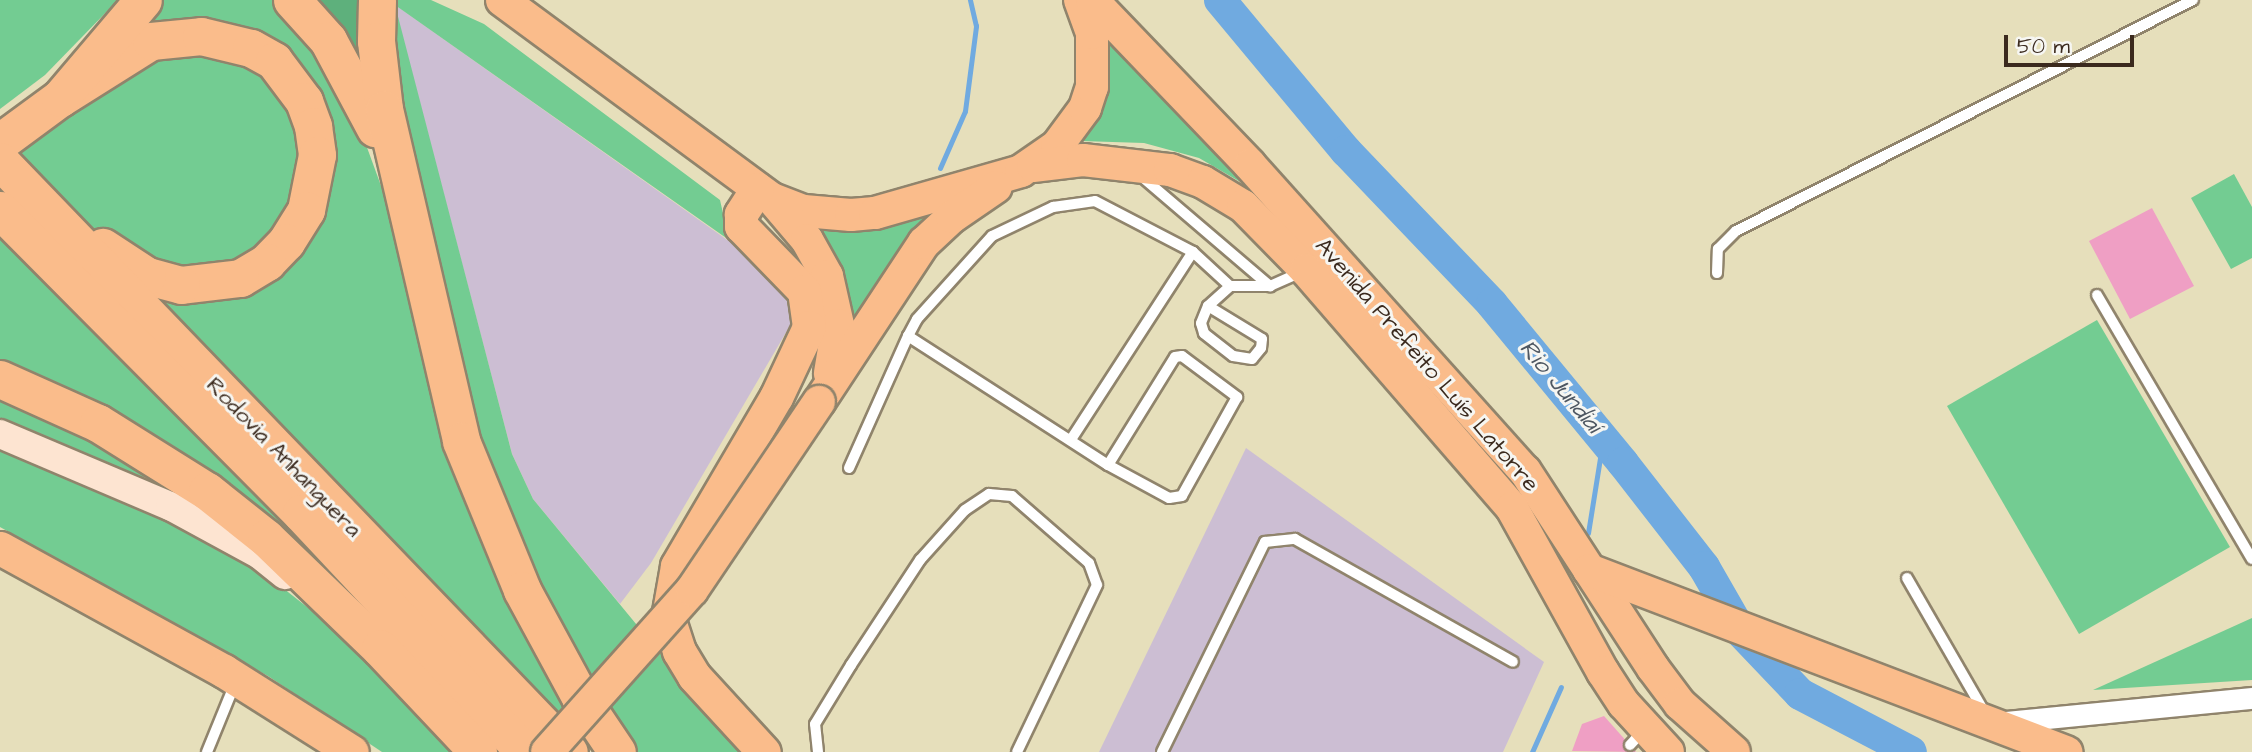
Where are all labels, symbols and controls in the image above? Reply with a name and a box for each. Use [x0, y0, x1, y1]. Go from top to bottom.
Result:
scale bar [2007, 21, 2136, 65]
text: 50 m [2017, 32, 2070, 61]
street label: Avenida Prefeito Luís Latorre [1309, 232, 1545, 498]
water label: Rio Jundiaí [1513, 335, 1607, 439]
street label: Rodovia Anhanguera [201, 371, 367, 543]

